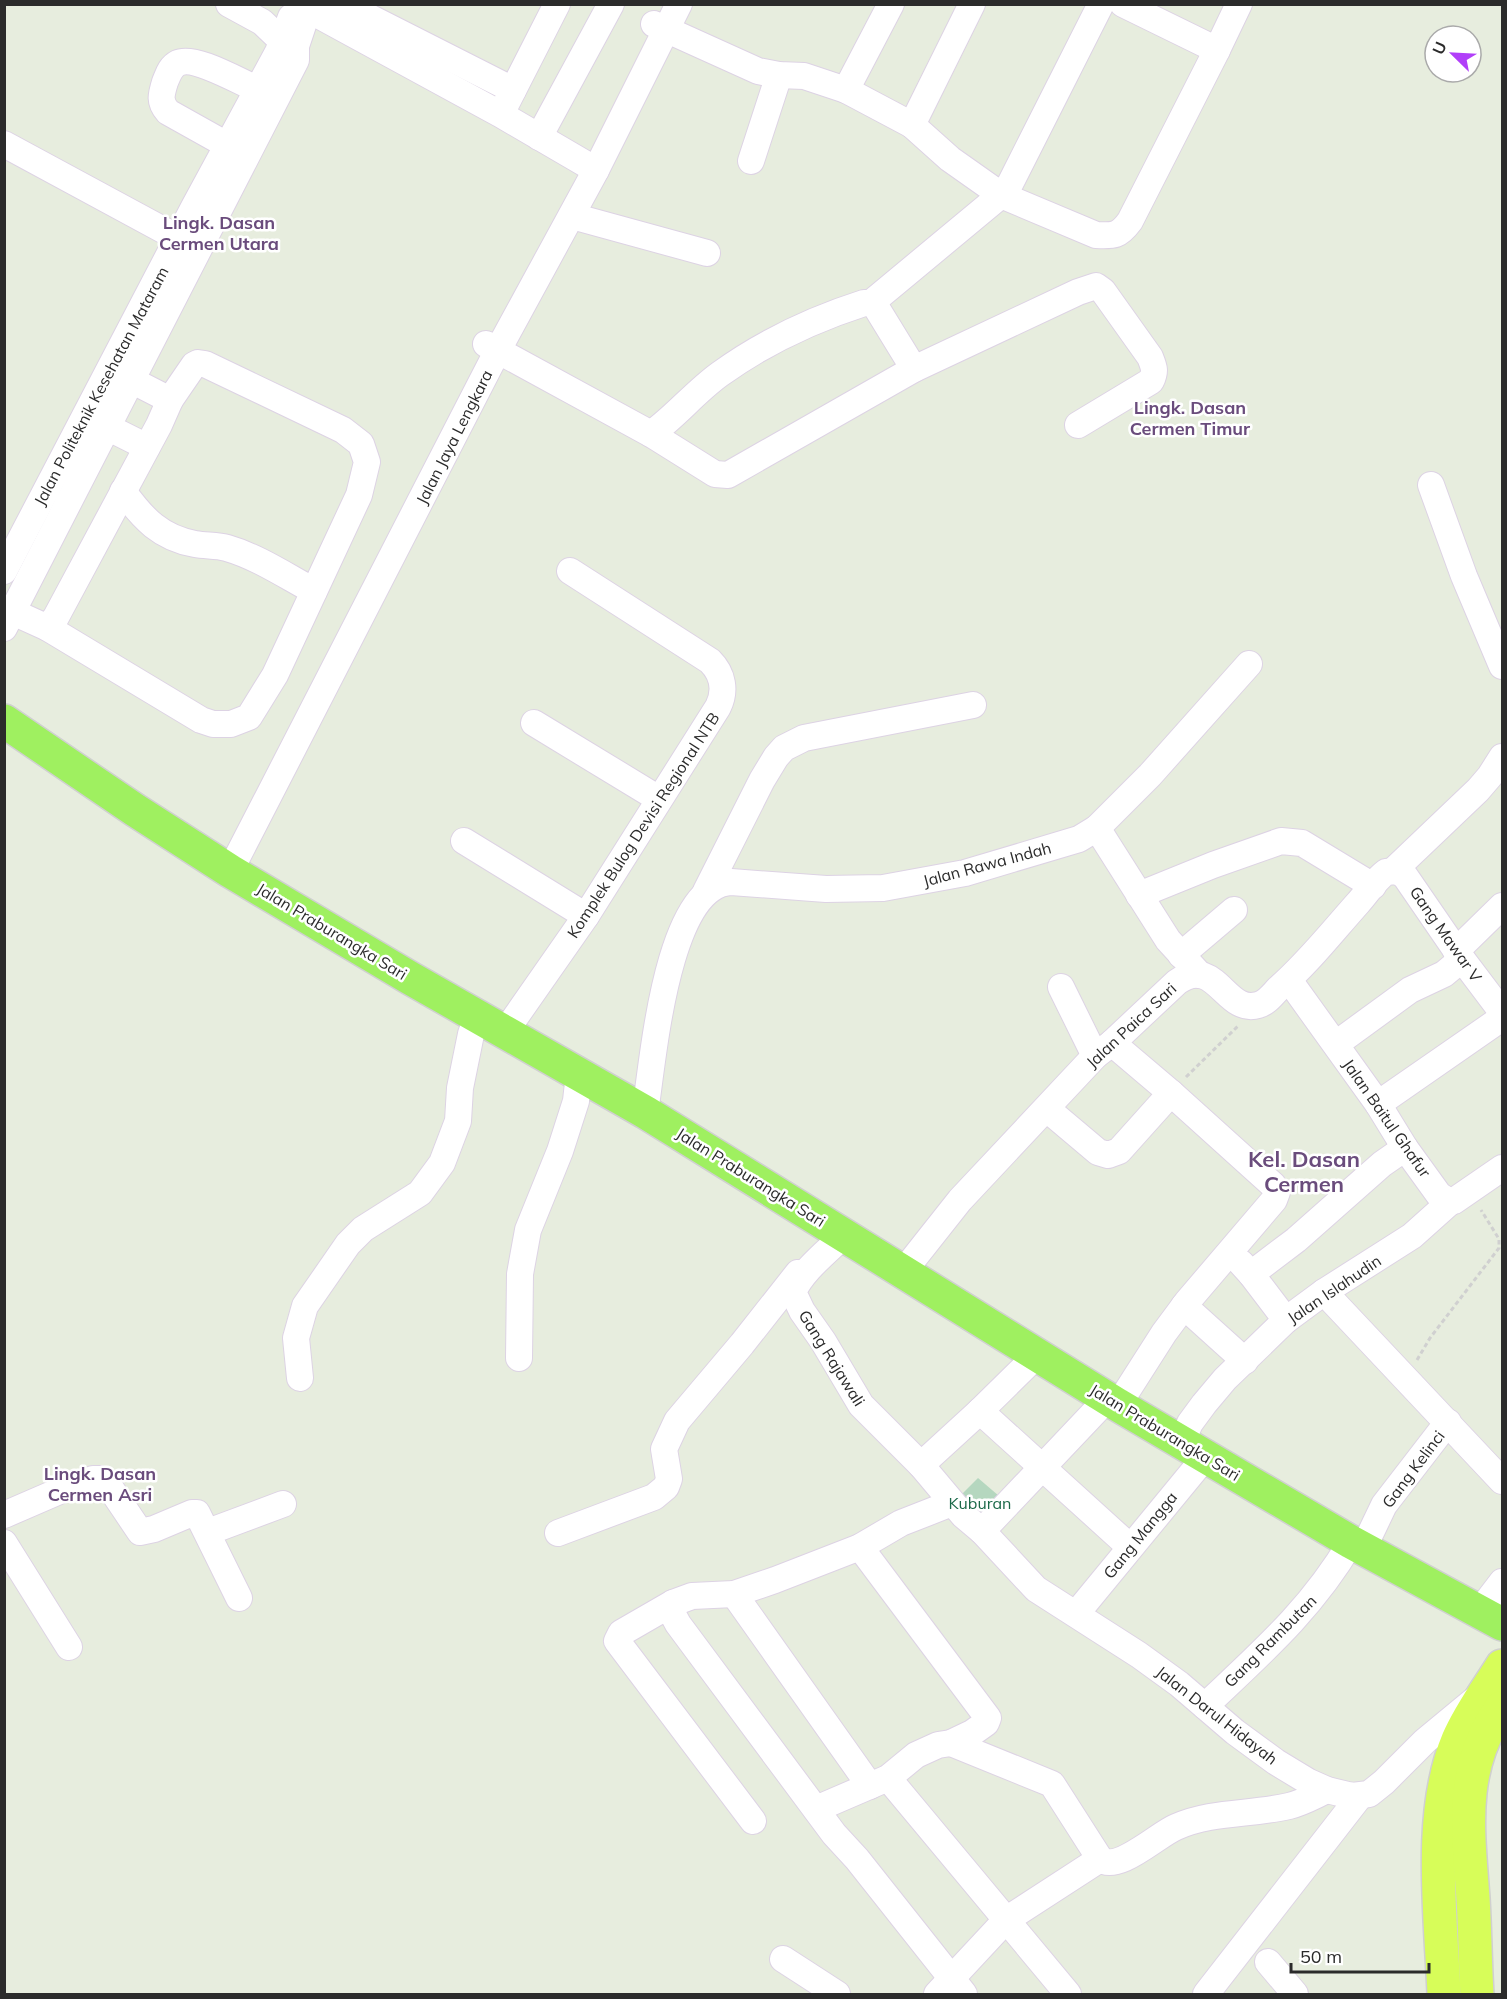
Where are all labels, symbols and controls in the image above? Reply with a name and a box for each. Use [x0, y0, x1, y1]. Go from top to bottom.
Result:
north arrow [1423, 24, 1483, 84]
text: U [1428, 38, 1451, 57]
district label: Lingk. Dasan Cermen Utara [159, 211, 279, 255]
street label: Jalan Politeknik Kesehatan Mataram [29, 263, 173, 509]
street label: Jalan Jaya Lengkara [411, 366, 497, 508]
district label: Lingk. Dasan Cermen Timur [1130, 396, 1251, 440]
street label: Komplek Bulog Devisi Regional NTB [562, 708, 724, 942]
street label: Jalan Rawa Indah [921, 837, 1053, 891]
street label: Jalan Praburangka Sari [253, 878, 411, 984]
street label: Gang Mawar V [1406, 882, 1487, 986]
street label: Jalan Paica Sari [1082, 978, 1180, 1072]
street label: Jalan Baitul Ghafur [1339, 1055, 1435, 1181]
street label: Jalan Praburangka Sari [673, 1123, 829, 1231]
district label: Kel. Dasan Cermen [1248, 1145, 1360, 1198]
street label: Jalan Islahudin [1283, 1250, 1385, 1328]
street label: Gang Rajawali [795, 1306, 869, 1410]
street label: Jalan Praburangka Sari [1086, 1379, 1244, 1485]
street label: Gang Kelinci [1377, 1426, 1449, 1512]
district label: Lingk. Dasan Cermen Asri [44, 1462, 156, 1506]
street label: Gang Mangga [1099, 1487, 1181, 1583]
park label: Kuburan [949, 1493, 1011, 1513]
street label: Gang Rambutan [1220, 1591, 1320, 1691]
street label: Jalan Darul Hidayah [1152, 1661, 1282, 1769]
scale bar [1291, 1936, 1429, 1974]
text: 50 m [1300, 1945, 1342, 1968]

